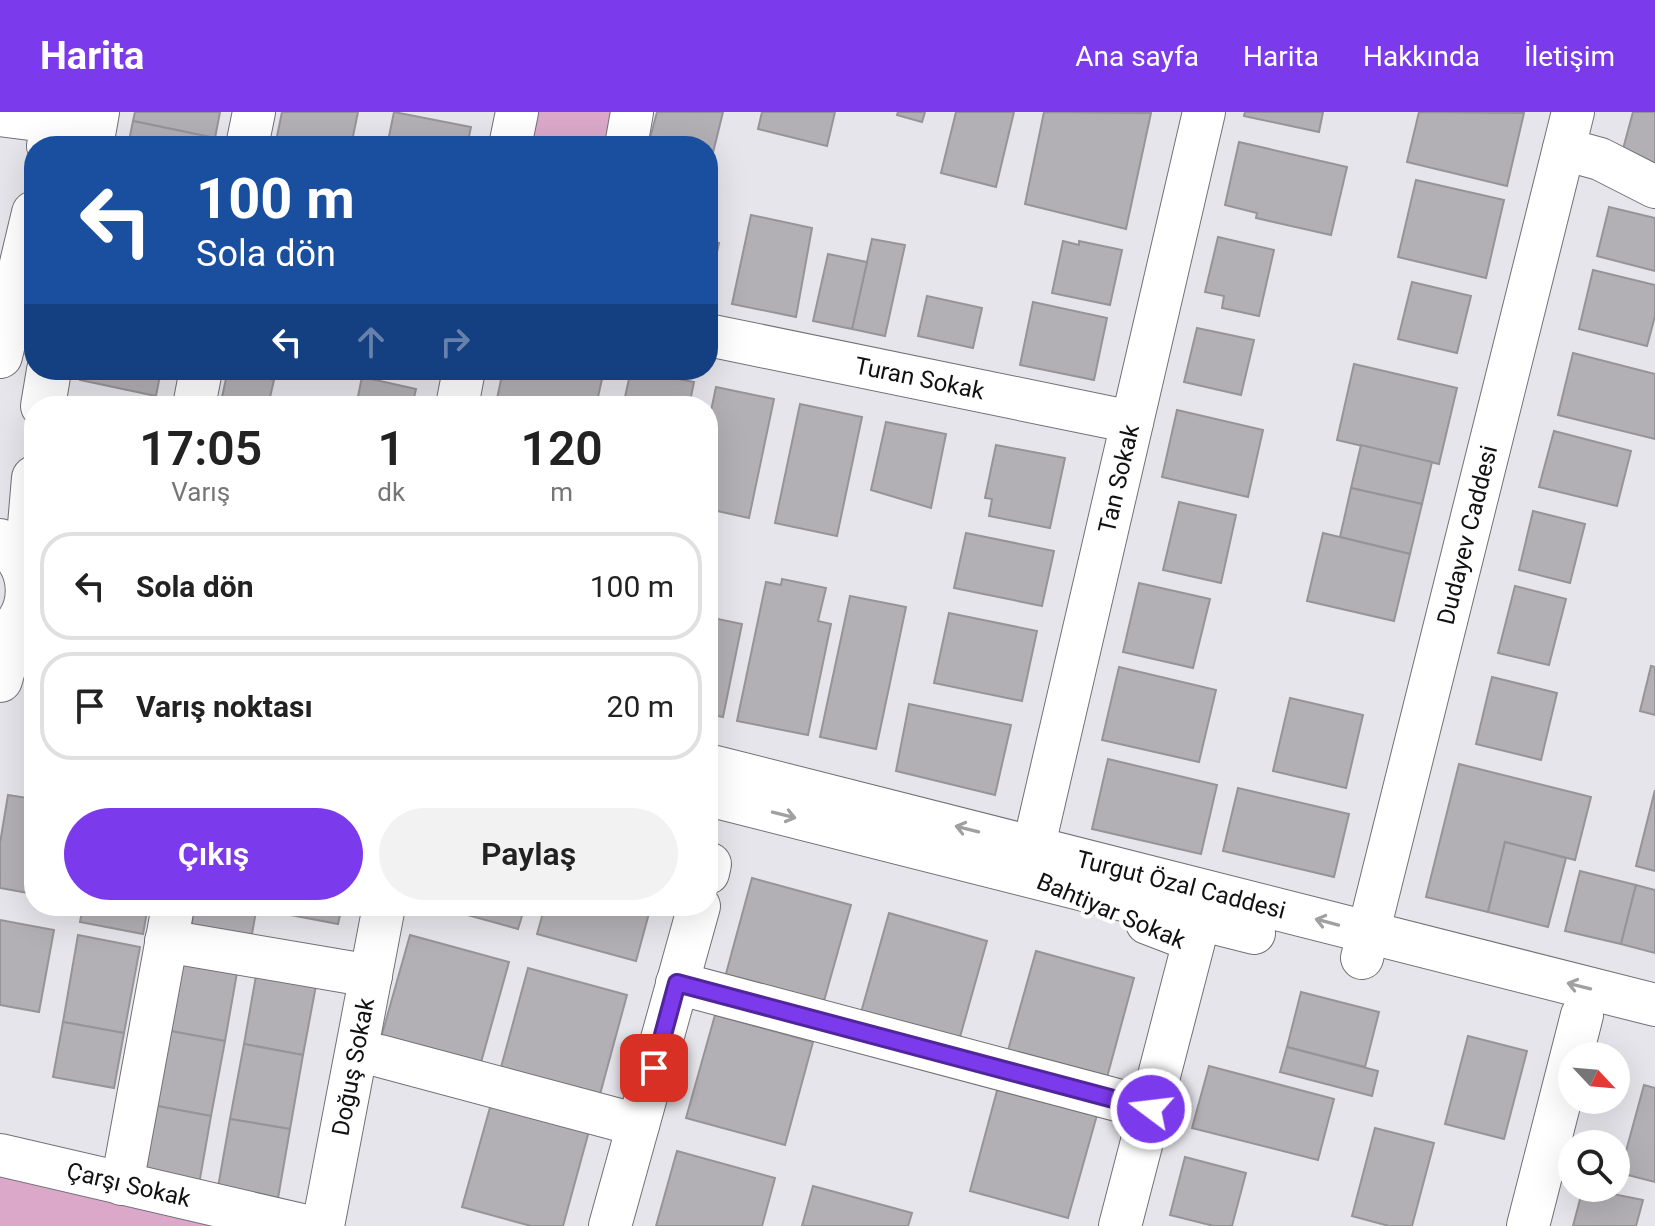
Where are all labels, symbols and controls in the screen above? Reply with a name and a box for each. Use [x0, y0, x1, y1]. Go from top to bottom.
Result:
text: Harita [40, 34, 144, 78]
text: Ana sayfa [1075, 40, 1199, 73]
text: Harita [1243, 40, 1319, 73]
text: Hakkında [1363, 40, 1480, 73]
text: İletişim [1524, 40, 1615, 73]
text: 100 m [196, 166, 355, 232]
icon: left [64, 168, 168, 272]
text: Sola dön [196, 233, 336, 275]
icon: left [265, 320, 309, 364]
icon: ahead [349, 320, 393, 364]
icon: right [433, 320, 477, 364]
street label: Turan Sokak [852, 351, 988, 406]
text: 17:05 [139, 420, 262, 477]
text: 1 [378, 420, 405, 477]
text: 120 [520, 420, 603, 477]
street label: Tan Sokak [1093, 421, 1145, 536]
street label: Dudayev Caddesi [1432, 443, 1503, 627]
text: Varış [171, 477, 230, 507]
text: dk [377, 477, 405, 507]
text: m [550, 477, 573, 507]
icon: left [68, 564, 112, 608]
text: Sola dön [136, 569, 254, 604]
text: 100 m [590, 569, 674, 604]
icon: arrive [68, 684, 112, 728]
text: Varış noktası [136, 689, 313, 724]
text: 20 m [607, 689, 674, 724]
button: Çıkış [64, 808, 363, 900]
button: Paylaş [379, 808, 678, 900]
one-way arrow [770, 808, 796, 823]
one-way arrow [955, 821, 981, 836]
street label: Turgut Özal Caddesi [1073, 845, 1289, 925]
street label: Bahtiyar Sokak [1033, 867, 1190, 955]
one-way arrow [1315, 914, 1341, 929]
one-way arrow [1567, 977, 1593, 992]
street label: Doğuş Sokak [326, 995, 380, 1138]
pin [620, 1034, 688, 1102]
north arrow [1558, 1042, 1630, 1114]
map controls [1558, 1042, 1630, 1202]
icon: arrive [632, 1046, 676, 1090]
position arrow [1109, 1067, 1193, 1151]
button: search [1558, 1130, 1630, 1202]
street label: Çarşı Sokak [64, 1157, 194, 1213]

